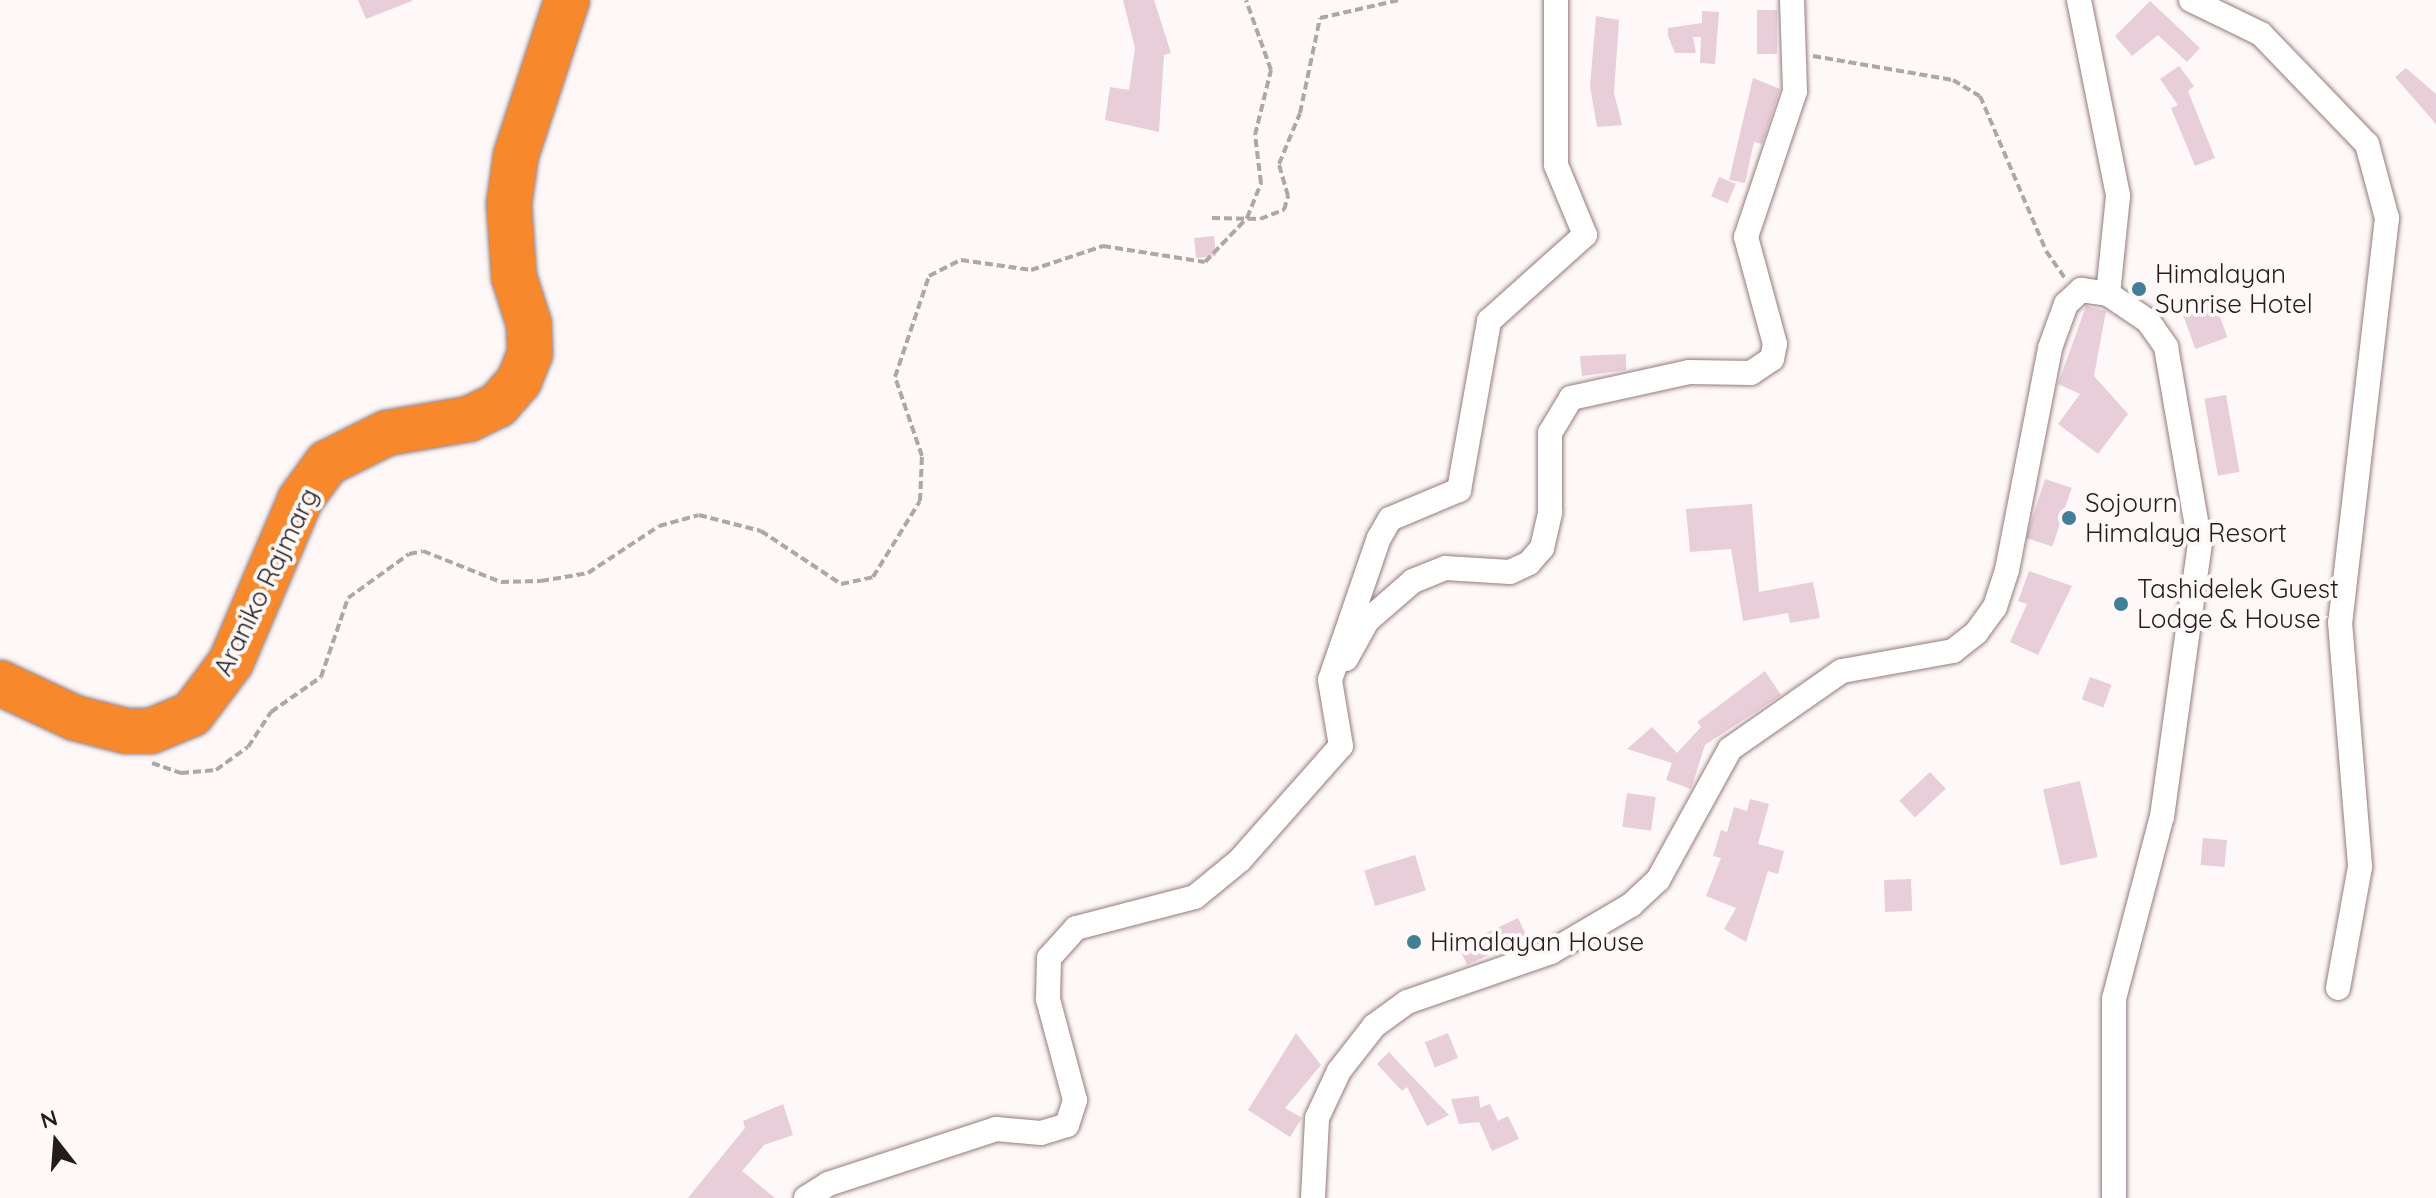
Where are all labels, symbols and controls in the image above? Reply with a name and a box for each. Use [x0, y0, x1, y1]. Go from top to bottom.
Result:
place label: Himalayan Sunrise Hotel [2155, 258, 2313, 320]
marker: Himalayan Sunrise Hotel [2130, 280, 2148, 298]
street label: Araniko Rajmarg [207, 483, 325, 681]
place label: Sojourn Himalaya Resort [2085, 487, 2287, 548]
marker: Sojourn Himalaya Resort [2060, 509, 2078, 527]
place label: Tashidelek Guest Lodge & House [2137, 573, 2339, 634]
marker: Tashidelek Guest Lodge & House [2112, 595, 2130, 613]
place label: Himalayan House [1430, 926, 1644, 958]
marker: Himalayan House [1405, 933, 1423, 951]
north arrow [16, 1102, 96, 1182]
text: N [37, 1103, 61, 1135]

